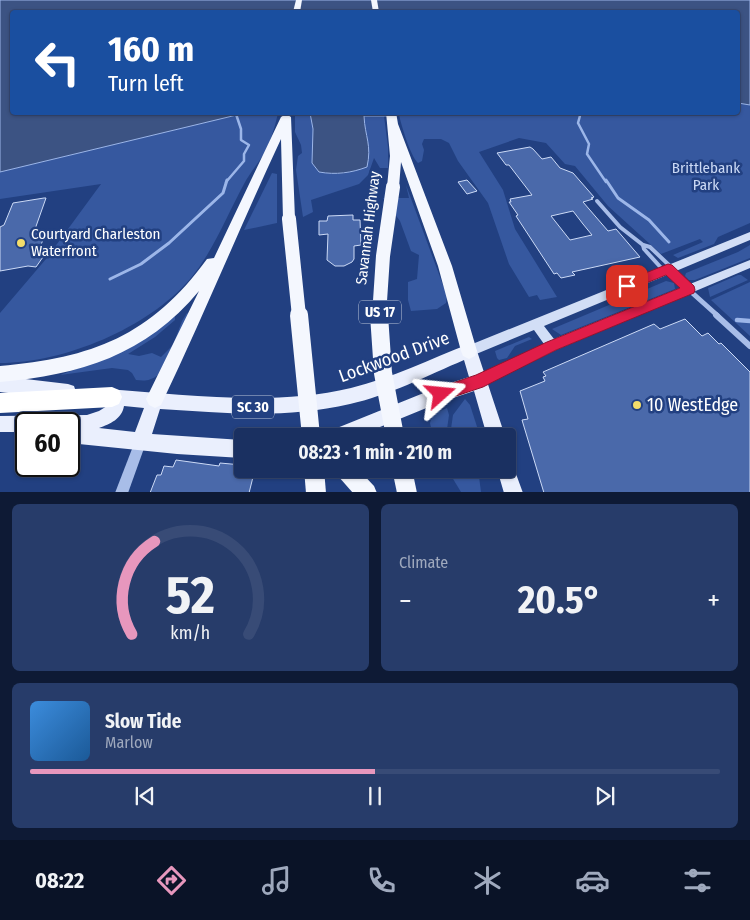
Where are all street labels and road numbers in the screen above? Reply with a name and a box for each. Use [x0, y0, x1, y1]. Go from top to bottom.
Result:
street label: Savannah Highway [352, 170, 384, 286]
road number: US 17 [359, 300, 401, 324]
street label: Lockwood Drive [336, 327, 452, 387]
road number: SC 30 [232, 396, 274, 418]

